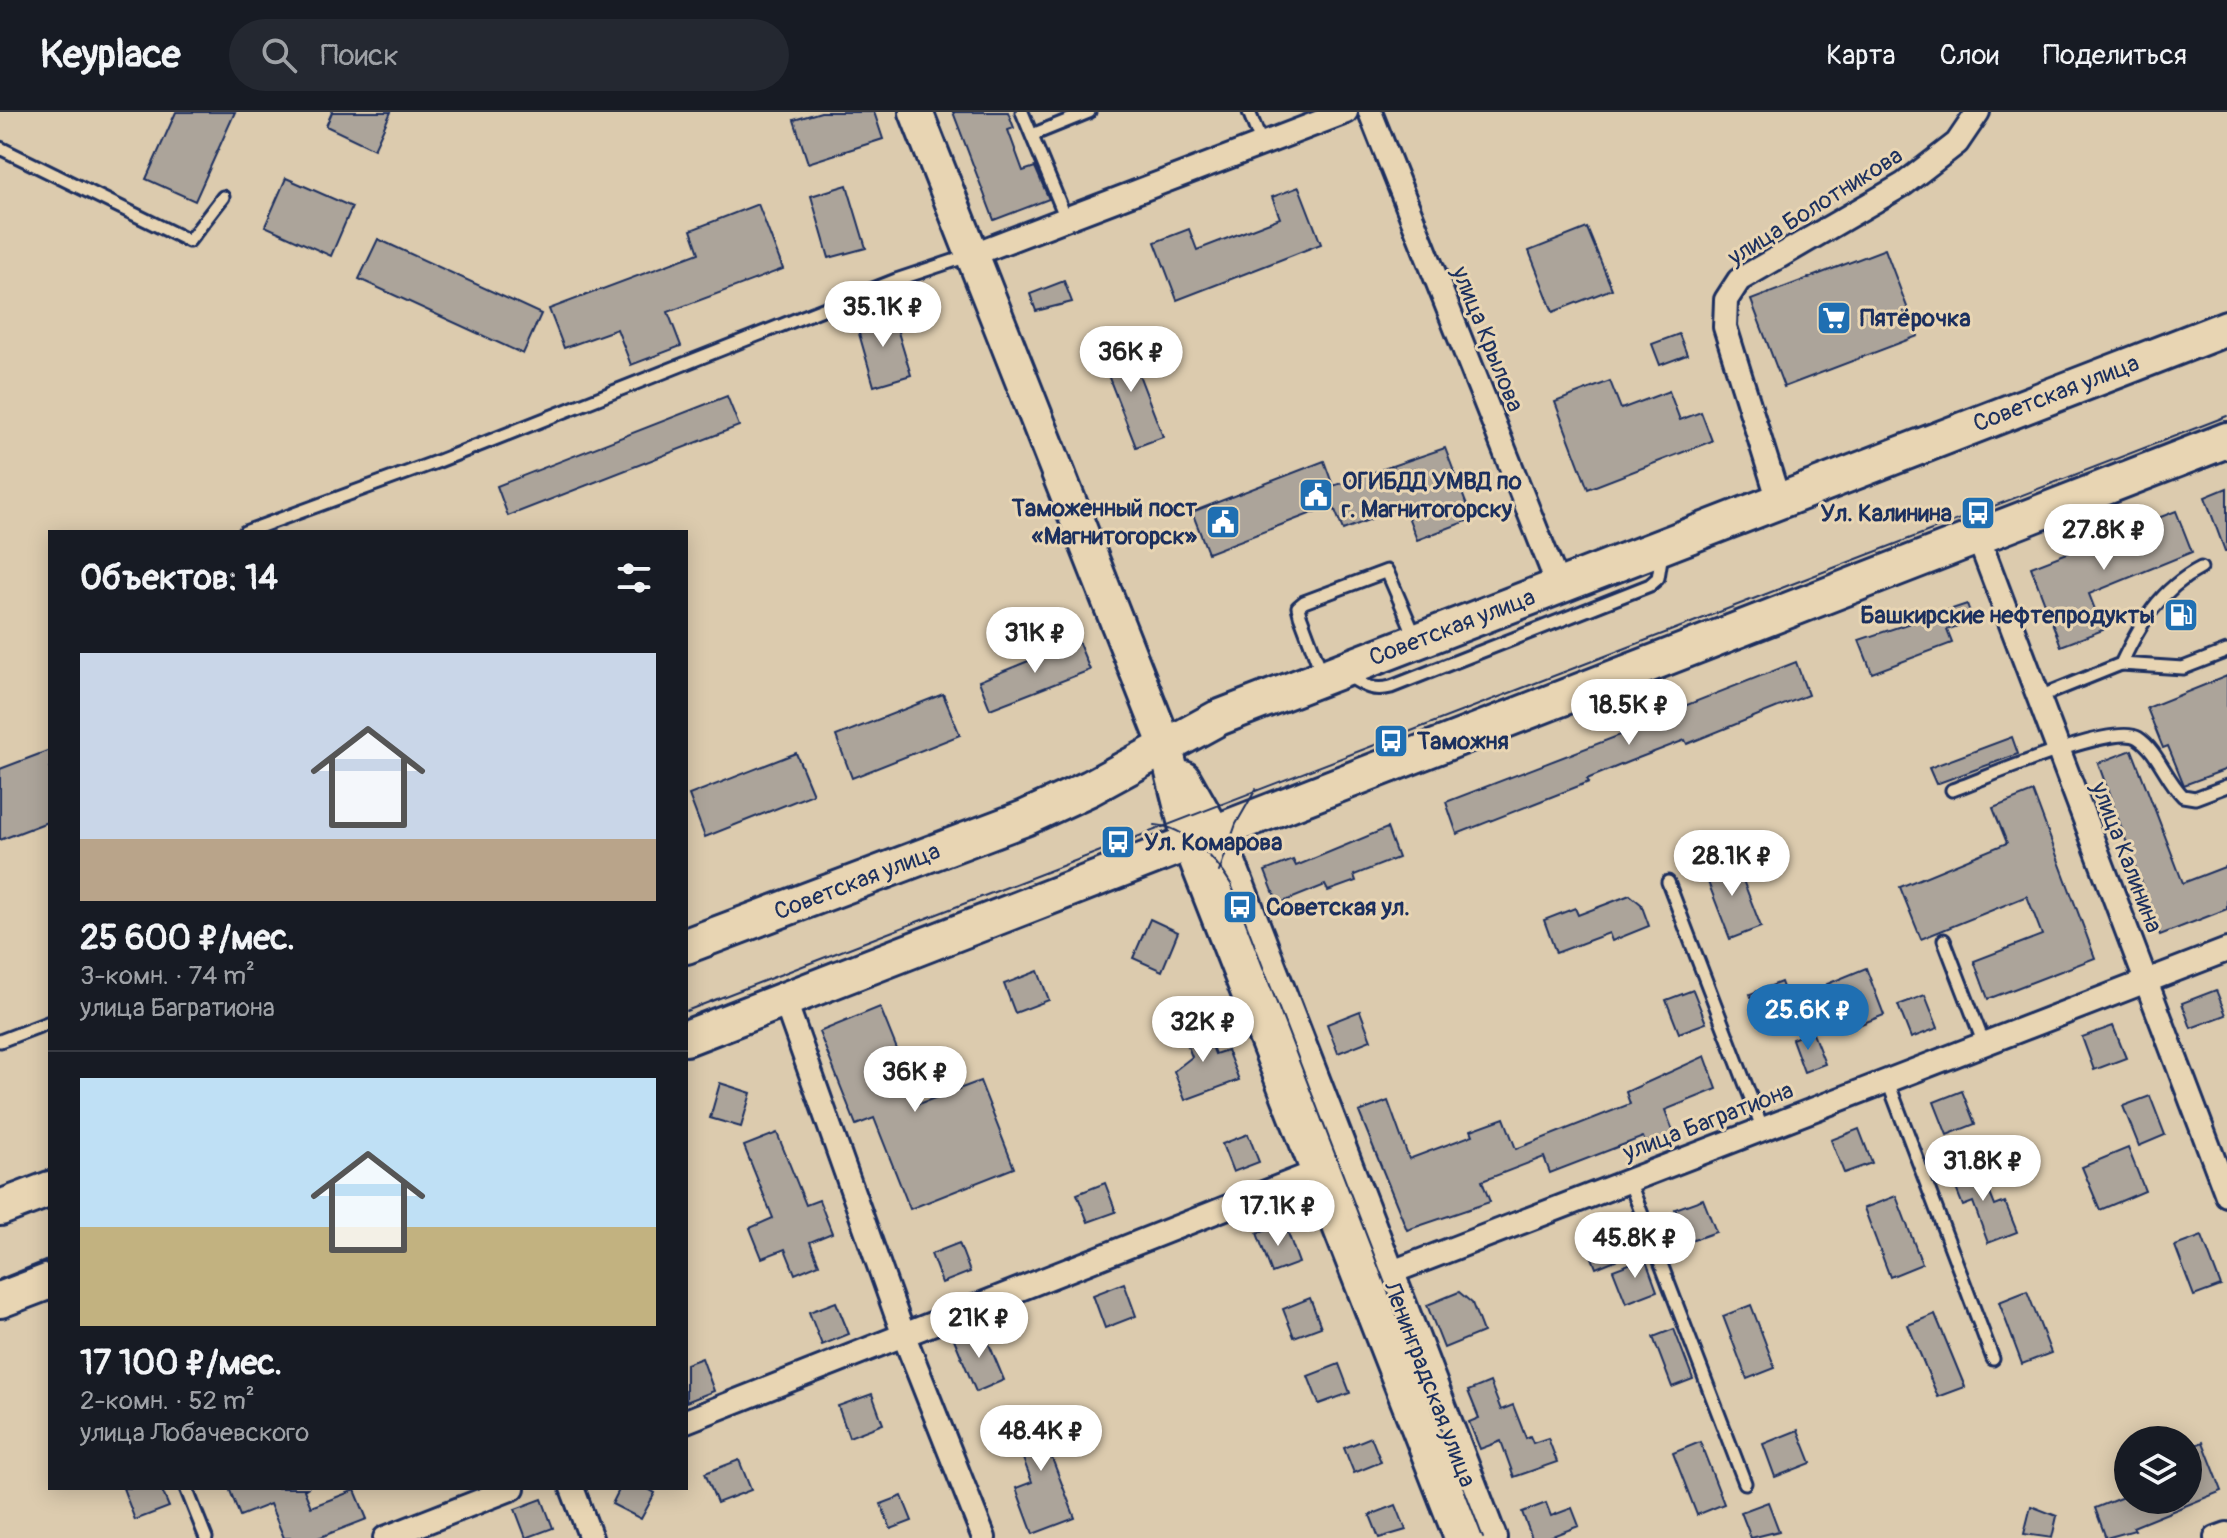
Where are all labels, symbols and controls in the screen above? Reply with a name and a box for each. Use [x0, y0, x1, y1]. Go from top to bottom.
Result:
search box [229, 19, 789, 91]
text: Keyplace [40, 31, 181, 79]
icon: search [257, 33, 301, 77]
text: Поиск [321, 37, 399, 74]
text: Карта [1826, 38, 1896, 73]
text: Слои [1940, 38, 1999, 73]
text: Поделиться [2043, 38, 2187, 73]
street label: улица Болотникова [1722, 141, 1908, 272]
street label: улица Крылова [1445, 261, 1530, 416]
pin: 35.1K ₽ [809, 281, 957, 349]
text: 35.1K ₽ [842, 291, 924, 323]
supermarket icon: Пятёрочка [1815, 299, 1853, 337]
place label: Пятёрочка [1860, 304, 1971, 333]
pin: 36K ₽ [1075, 326, 1187, 394]
text: 36K ₽ [1098, 336, 1164, 368]
street label: Советская улица [1969, 349, 2143, 438]
place label: ОГИБДД УМВД по г. Магнитогорску [1341, 467, 1522, 524]
public building icon: ОГИБДД УМВД по г. Магнитогорску [1297, 476, 1335, 514]
place label: Таможенный пост «Магнитогорск» [1011, 494, 1198, 551]
bus stop icon: Ул. Калинина [1959, 494, 1997, 532]
place label: Ул. Калинина [1820, 499, 1952, 528]
public building icon: Таможенный пост «Магнитогорск» [1204, 503, 1242, 541]
pin: 27.8K ₽ [2030, 504, 2178, 572]
text: 27.8K ₽ [2062, 514, 2146, 546]
icon: filters [612, 556, 656, 600]
text: Объектов: 14 [80, 557, 278, 600]
street label: Советская улица [1365, 583, 1539, 672]
fuel station icon: Башкирские нефтепродукты [2162, 596, 2200, 634]
place label: Башкирские нефтепродукты [1860, 601, 2155, 630]
pin: 31K ₽ [979, 607, 1091, 675]
text: 31K ₽ [1004, 617, 1066, 649]
pin: 18.5K ₽ [1555, 679, 1703, 747]
text: 18.5K ₽ [1589, 689, 1669, 721]
icon: home [296, 705, 440, 849]
bus stop icon: Таможня [1372, 722, 1410, 760]
place label: Таможня [1416, 727, 1509, 756]
street label: улица Калинина [2084, 777, 2169, 937]
bus stop icon: Ул. Комарова [1099, 823, 1137, 861]
place label: Ул. Комарова [1144, 828, 1282, 857]
pin: 28.1K ₽ [1658, 830, 1806, 898]
street label: Советская улица [770, 837, 944, 926]
text: 28.1K ₽ [1692, 840, 1772, 872]
bus stop icon: Советская ул. [1221, 888, 1259, 926]
place label: Советская ул. [1266, 893, 1410, 922]
text: 25 600 ₽/мес. [80, 917, 295, 960]
text: 3-комн. · 74 m² [80, 960, 255, 992]
pin: 25.6K ₽ [1734, 984, 1882, 1052]
text: улица Багратиона [80, 992, 275, 1024]
text: 25.6K ₽ [1765, 994, 1851, 1026]
pin: 32K ₽ [1147, 996, 1259, 1064]
text: 32K ₽ [1170, 1006, 1236, 1038]
pin: 36K ₽ [859, 1046, 971, 1114]
text: 36K ₽ [882, 1056, 948, 1088]
street label: улица Багратиона [1618, 1076, 1797, 1168]
icon: home [296, 1130, 440, 1274]
pin: 31.8K ₽ [1909, 1135, 2057, 1203]
text: 31.8K ₽ [1943, 1145, 2023, 1177]
pin: 17.1K ₽ [1204, 1180, 1352, 1248]
text: 17.1K ₽ [1240, 1190, 1316, 1222]
pin: 45.8K ₽ [1561, 1212, 1709, 1280]
text: 45.8K ₽ [1593, 1222, 1677, 1254]
street label: Ленинградская улица [1377, 1276, 1482, 1491]
pin: 21K ₽ [923, 1292, 1035, 1360]
text: 21K ₽ [948, 1302, 1010, 1334]
text: 17 100 ₽/мес. [80, 1342, 282, 1385]
text: 2-комн. · 52 m² [80, 1385, 255, 1417]
pin: 48.4K ₽ [967, 1405, 1115, 1473]
text: 48.4K ₽ [998, 1415, 1084, 1447]
text: улица Лобачевского [80, 1417, 309, 1449]
map controls [2114, 1426, 2202, 1514]
button: layers [2114, 1426, 2202, 1514]

